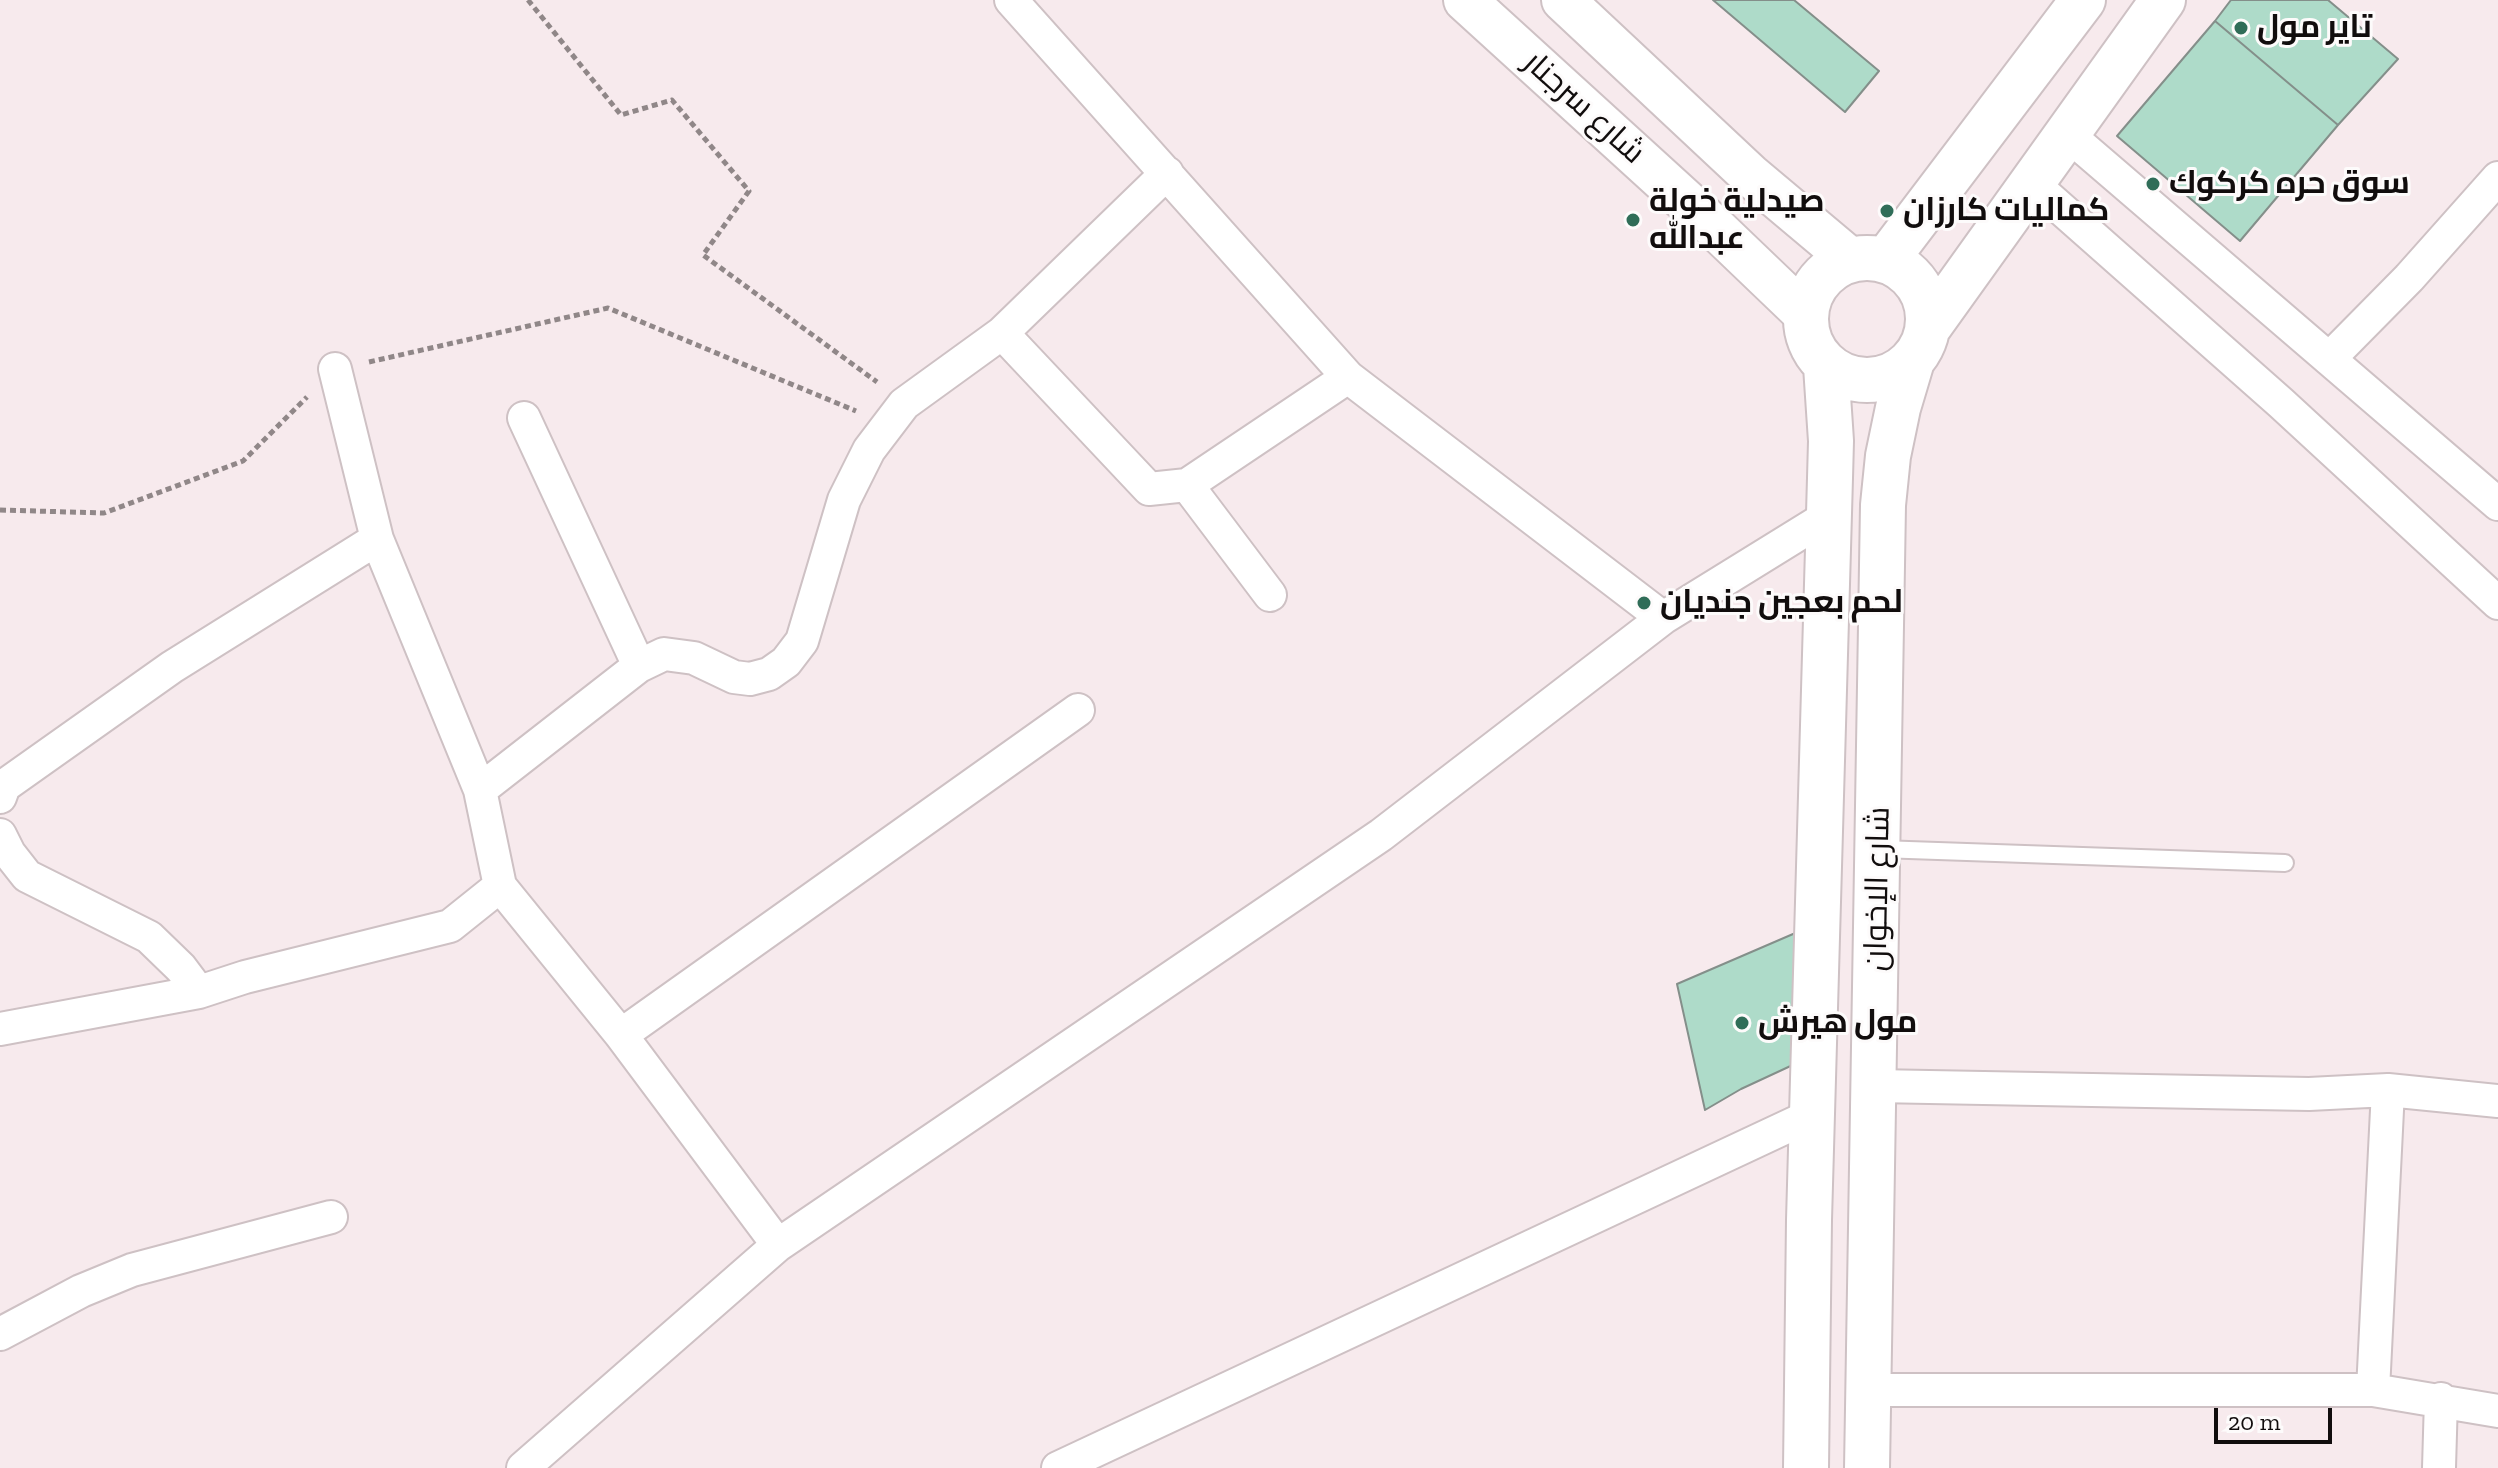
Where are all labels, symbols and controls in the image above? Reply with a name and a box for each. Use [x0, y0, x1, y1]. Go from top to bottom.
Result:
place label: تاير مول [2257, 9, 2372, 47]
marker: تاير مول [2232, 19, 2250, 37]
street label: شارع سرجنار [1515, 44, 1653, 172]
place label: سوق حره كركوك [2169, 165, 2410, 203]
marker: سوق حره كركوك [2144, 175, 2162, 193]
place label: صيدلية خولة عبدالله [1649, 183, 1825, 258]
place label: كمالیات كارزان [1903, 192, 2109, 230]
marker: كمالیات كارزان [1878, 202, 1896, 220]
marker: صيدلية خولة عبدالله [1624, 211, 1642, 229]
place label: لحم بعجين جنديان [1660, 584, 1903, 622]
marker: لحم بعجين جنديان [1635, 594, 1653, 612]
street label: شارع الإخوان [1857, 806, 1899, 972]
place label: مول هيرش [1758, 1004, 1917, 1042]
marker: مول هيرش [1733, 1014, 1751, 1032]
scale bar [2218, 1392, 2336, 1442]
text: 20 m [2228, 1407, 2280, 1436]

